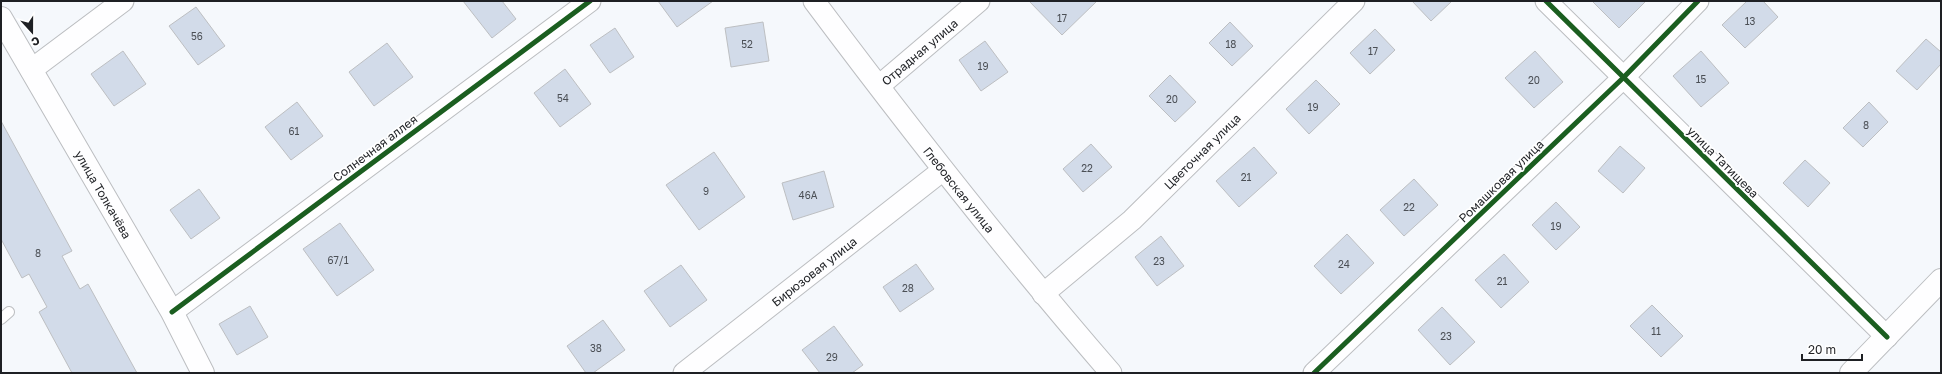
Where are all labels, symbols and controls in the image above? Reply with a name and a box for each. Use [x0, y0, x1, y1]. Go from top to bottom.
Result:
north arrow [12, 12, 52, 52]
house number: 17 [1057, 12, 1067, 24]
street label: Отрадная улица [878, 15, 961, 88]
house number: 13 [1745, 15, 1755, 27]
house number: 56 [191, 30, 203, 42]
text: С [30, 34, 42, 49]
house number: 52 [741, 38, 753, 50]
house number: 18 [1226, 38, 1236, 50]
house number: 17 [1368, 45, 1378, 57]
house number: 19 [978, 60, 988, 72]
house number: 15 [1696, 73, 1707, 85]
house number: 20 [1528, 74, 1540, 86]
house number: 54 [557, 92, 569, 104]
house number: 20 [1166, 93, 1178, 105]
house number: 19 [1308, 101, 1318, 113]
street label: Цветочная улица [1161, 110, 1243, 192]
street label: Солнечная аллея [330, 111, 420, 185]
house number: 8 [1863, 119, 1869, 131]
street label: улица Татищева [1684, 123, 1762, 201]
house number: 61 [289, 125, 300, 137]
street label: Ромашковая улица [1455, 137, 1547, 225]
street label: Глебовская улица [920, 144, 998, 236]
street label: улица Толкачёва [72, 148, 135, 241]
house number: 22 [1081, 162, 1093, 174]
house number: 21 [1241, 171, 1251, 183]
house number: 9 [703, 185, 709, 197]
house number: 46А [799, 189, 818, 201]
house number: 22 [1403, 201, 1415, 213]
house number: 19 [1551, 220, 1561, 232]
street label: Бирюзовая улица [768, 233, 859, 309]
house number: 8 [35, 247, 41, 259]
house number: 67/1 [328, 254, 349, 266]
house number: 23 [1153, 255, 1165, 267]
house number: 24 [1338, 258, 1350, 270]
house number: 21 [1497, 275, 1507, 287]
house number: 28 [902, 282, 914, 294]
house number: 11 [1651, 325, 1661, 337]
house number: 23 [1440, 330, 1452, 342]
scale bar [1802, 336, 1862, 362]
house number: 38 [590, 342, 602, 354]
text: 20 m [1808, 342, 1836, 357]
house number: 29 [826, 351, 838, 363]

